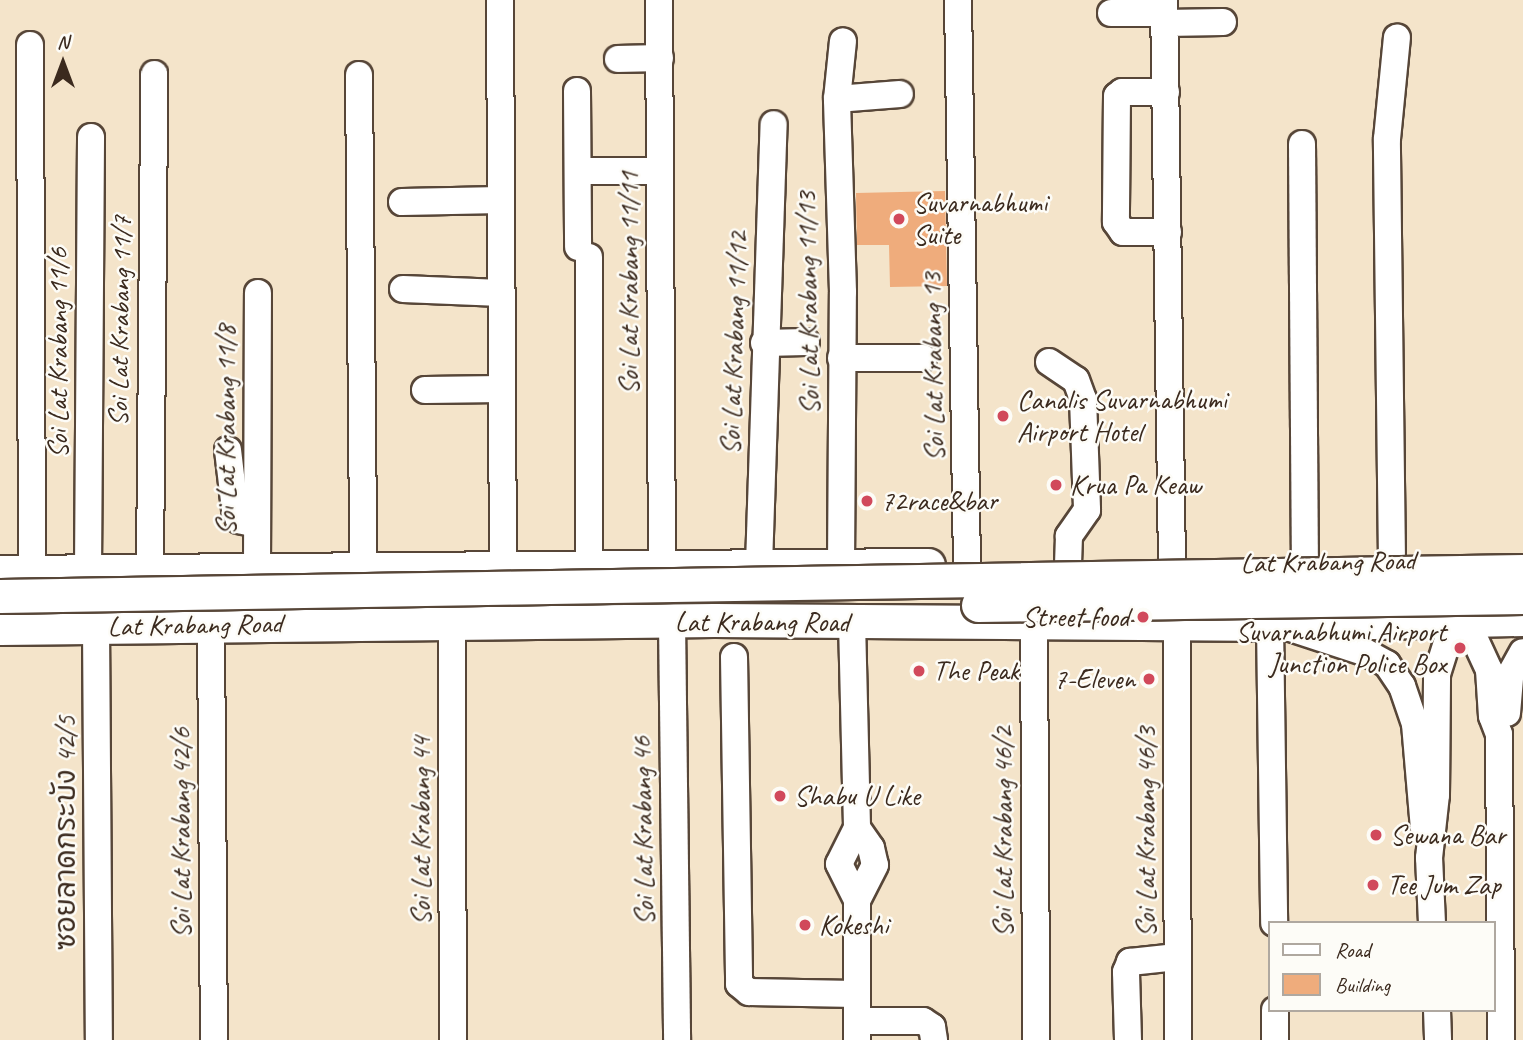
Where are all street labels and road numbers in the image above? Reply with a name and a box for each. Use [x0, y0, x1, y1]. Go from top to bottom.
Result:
street label: Soi Lat Krabang 11/11 [612, 171, 646, 395]
street label: Soi Lat Krabang 11/13 [789, 191, 827, 415]
street label: Soi Lat Krabang 11/7 [101, 215, 139, 427]
street label: Soi Lat Krabang 11/12 [713, 231, 755, 455]
street label: Soi Lat Krabang 11/6 [41, 247, 75, 459]
street label: Soi Lat Krabang 13 [915, 272, 951, 462]
street label: Soi Lat Krabang 11/8 [209, 324, 243, 536]
street label: Lat Krabang Road [1240, 544, 1416, 580]
street label: Lat Krabang Road [674, 605, 850, 639]
street label: Lat Krabang Road [107, 607, 283, 643]
street label: ซอยลาดกระบัง 42/5 [49, 716, 83, 950]
street label: Soi Lat Krabang 46/2 [986, 726, 1020, 938]
street label: Soi Lat Krabang 46/3 [1129, 726, 1163, 938]
street label: Soi Lat Krabang 42/6 [164, 727, 198, 939]
street label: Soi Lat Krabang 44 [404, 736, 438, 926]
street label: Soi Lat Krabang 46 [625, 736, 661, 926]

